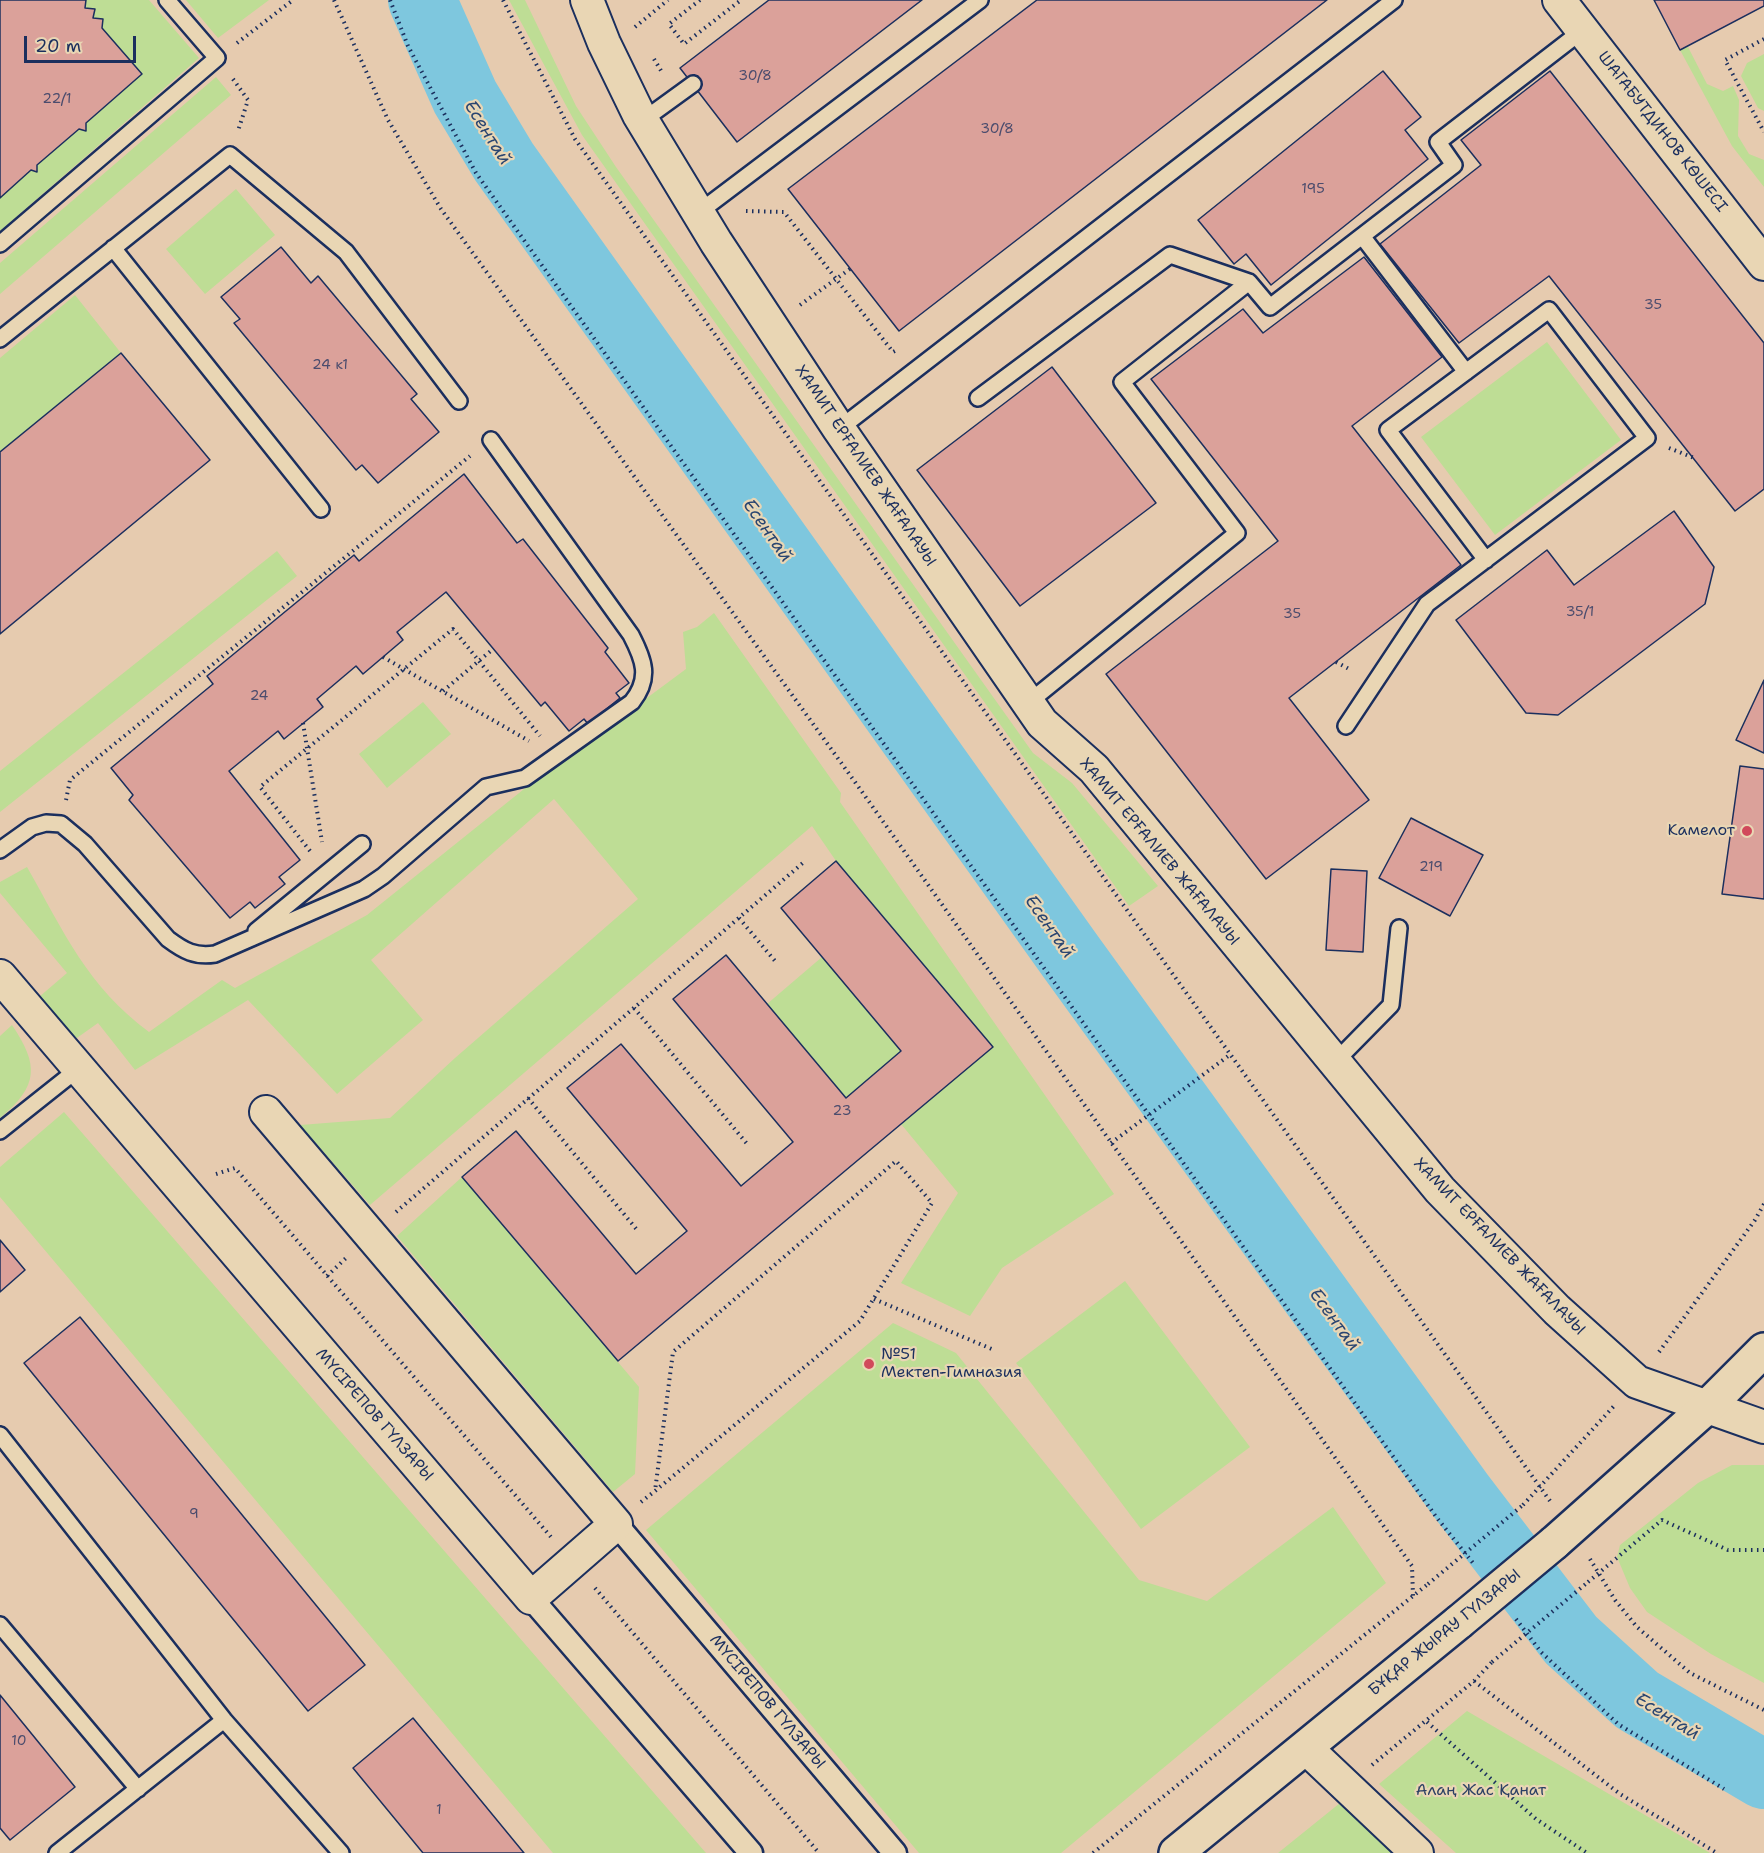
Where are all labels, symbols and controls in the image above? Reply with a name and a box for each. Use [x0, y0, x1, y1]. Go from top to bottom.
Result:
scale bar [27, 24, 140, 62]
text: 20 m [35, 34, 81, 58]
street label: ШАГАБУТДИНОВ КӨШЕСІ [1593, 48, 1731, 216]
house number: 30/8 [738, 68, 772, 84]
house number: 22/1 [42, 91, 72, 107]
water label: Есентай [459, 97, 515, 169]
house number: 30/8 [980, 121, 1014, 137]
house number: 195 [1301, 181, 1325, 197]
house number: 35 [1644, 297, 1662, 313]
house number: 24 к1 [312, 357, 348, 373]
street label: ХАМИТ ЕРҒАЛИЕВ ЖАҒАЛАУЫ [790, 362, 940, 570]
water label: Есентай [738, 495, 796, 567]
house number: 35/1 [1566, 604, 1594, 620]
house number: 35 [1283, 606, 1301, 622]
house number: 24 [250, 688, 268, 704]
street label: ХАМИТ ЕРҒАЛИЕВ ЖАҒАЛАУЫ [1075, 754, 1243, 950]
place label: Камелот [1668, 821, 1735, 841]
marker: Камелот [1740, 824, 1754, 838]
house number: 219 [1419, 859, 1443, 875]
water label: Есентай [1020, 891, 1078, 963]
house number: 23 [833, 1103, 851, 1119]
street label: ХАМИТ ЕРҒАЛИЕВ ЖАҒАЛАУЫ [1409, 1155, 1589, 1339]
water label: Есентай [1304, 1285, 1364, 1355]
street label: МҮСІРЕПОВ ГҮЛЗАРЫ [311, 1345, 437, 1485]
place label: №51 Мектеп-Гимназия [881, 1345, 1022, 1383]
marker: №51 Мектеп-Гимназия [862, 1357, 876, 1371]
house number: 9 [189, 1506, 199, 1522]
street label: БҰҚАР ЖЫРАУ ГҮЛЗАРЫ [1365, 1566, 1525, 1700]
street label: МҮСІРЕПОВ ГҮЛЗАРЫ [705, 1631, 829, 1773]
water label: Есентай [1631, 1689, 1703, 1745]
house number: 10 [11, 1733, 27, 1749]
park label: Алаң Жас Қанат [1416, 1781, 1546, 1801]
house number: 1 [436, 1802, 442, 1818]

